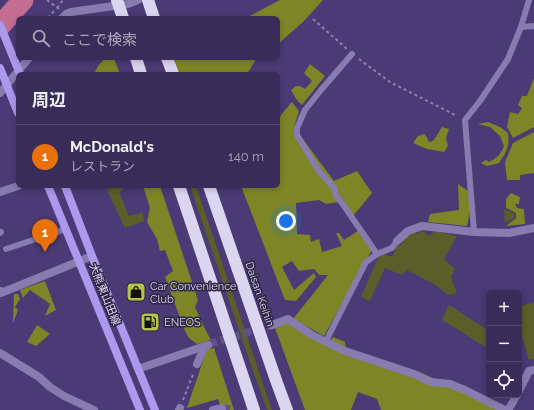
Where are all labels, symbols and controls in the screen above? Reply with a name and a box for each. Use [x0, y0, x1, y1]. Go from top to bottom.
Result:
search box [16, 16, 280, 60]
icon: search [30, 27, 52, 49]
text: ここで検索 [62, 31, 137, 49]
text: 周辺 [32, 90, 66, 110]
text: McDonald's [70, 138, 154, 156]
text: 1 [42, 149, 48, 164]
text: 140 m [228, 149, 264, 164]
text: レストラン [70, 159, 135, 174]
your location [276, 211, 296, 231]
pin: 1 [32, 219, 58, 252]
street label: Daisan Keihin [242, 260, 277, 328]
street label: 大熊東山田線 [86, 261, 123, 327]
place label: Car Convenience Club [150, 280, 237, 306]
shop icon: Car Convenience Club [125, 281, 147, 303]
map controls [486, 290, 522, 398]
button: + [486, 290, 522, 326]
fuel station icon: ENEOS [139, 311, 161, 333]
place label: ENEOS [164, 316, 201, 329]
button: − [486, 326, 522, 362]
button: locate [486, 362, 522, 398]

